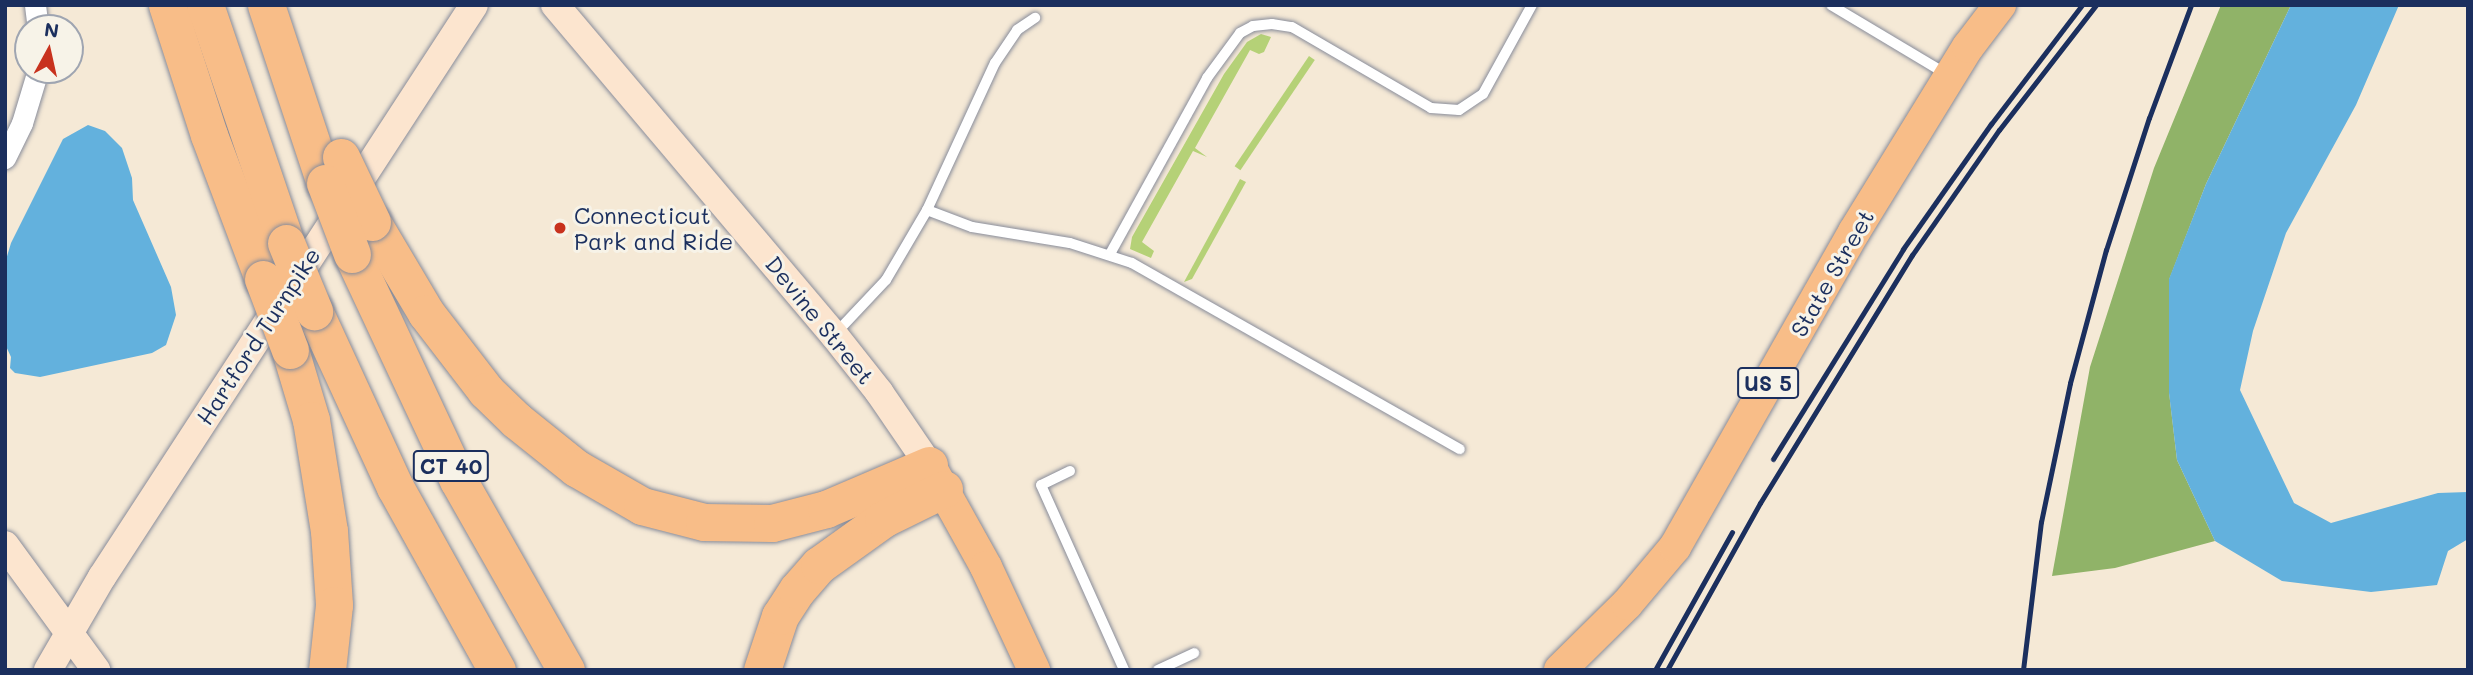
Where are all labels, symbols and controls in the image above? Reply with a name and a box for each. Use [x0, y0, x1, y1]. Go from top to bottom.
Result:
north arrow [14, 14, 84, 84]
text: N [43, 16, 61, 43]
place label: Connecticut Park and Ride [574, 201, 733, 255]
street label: State Street [1784, 204, 1880, 342]
marker: Connecticut Park and Ride [552, 220, 568, 236]
street label: Hartford Turnpike [190, 242, 326, 430]
street label: Devine Street [760, 250, 880, 390]
road number: US 5 [1736, 366, 1800, 400]
road number: CT 40 [412, 448, 490, 484]

